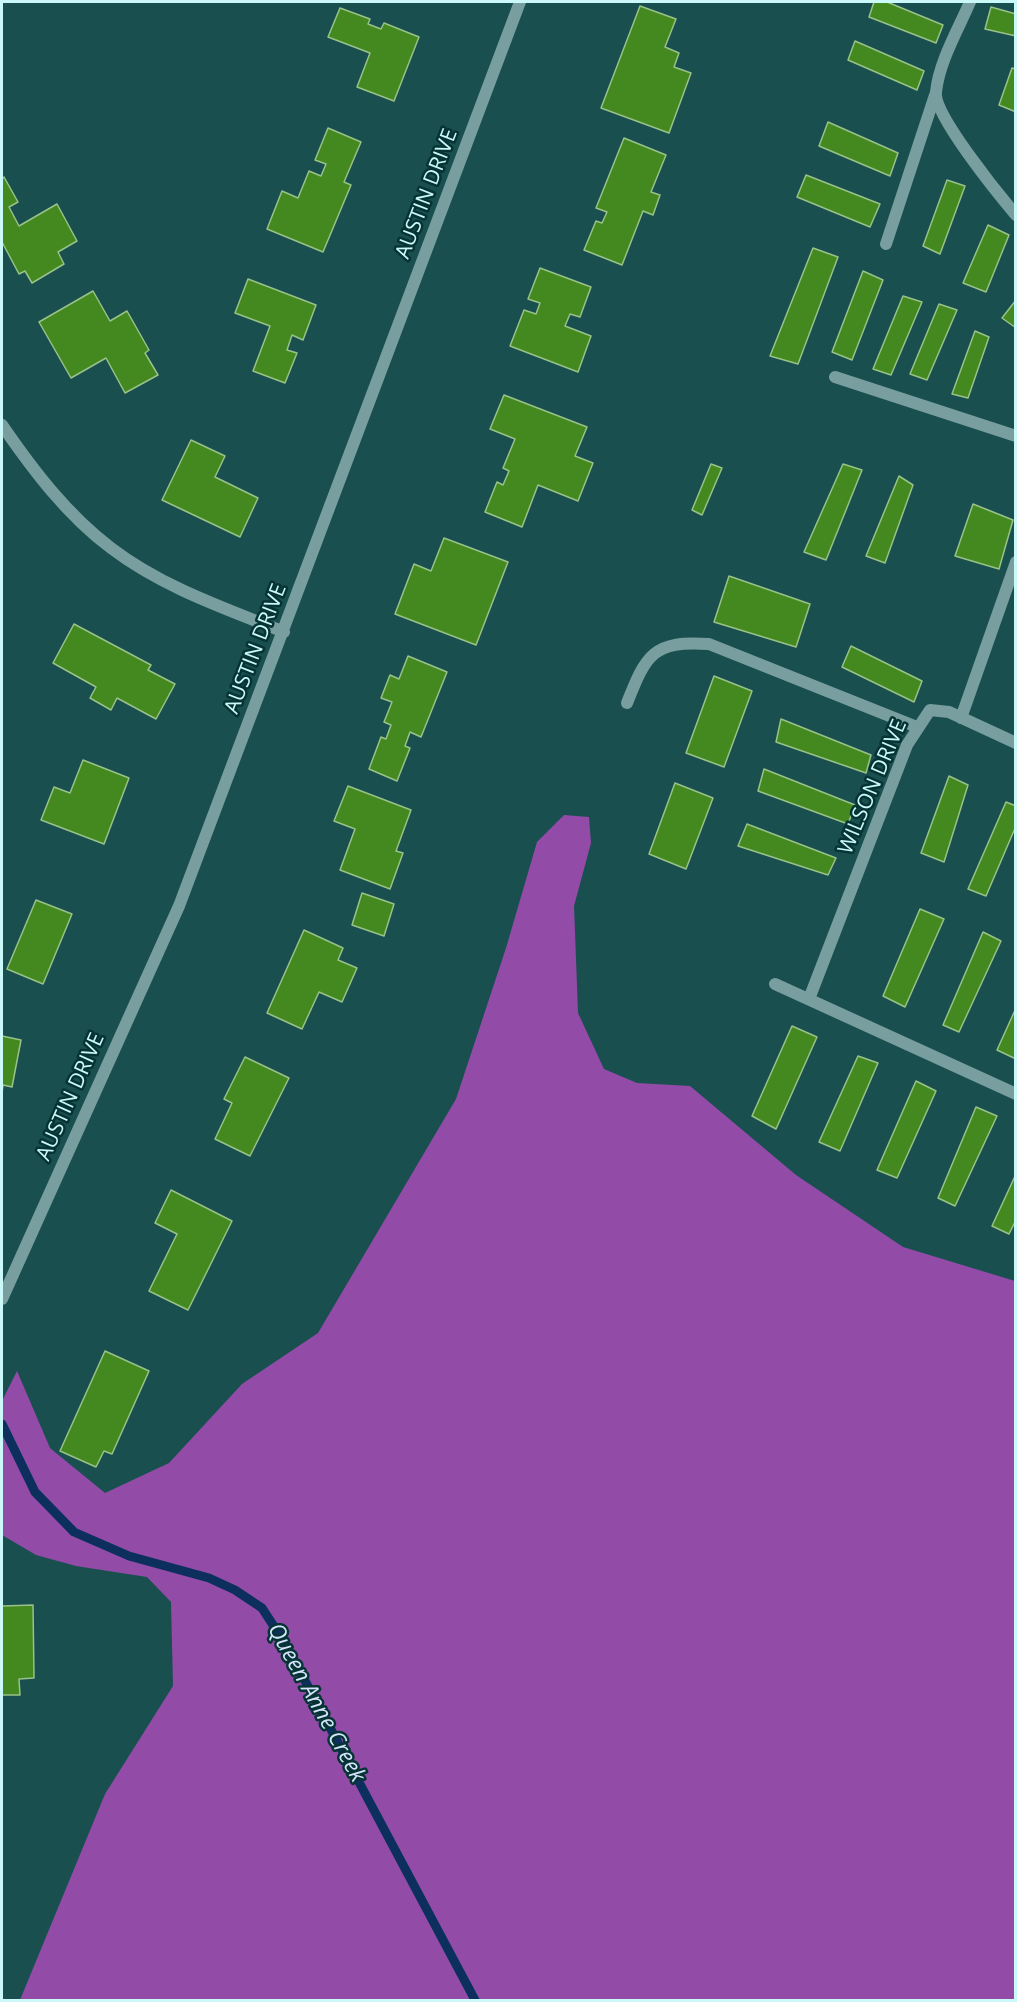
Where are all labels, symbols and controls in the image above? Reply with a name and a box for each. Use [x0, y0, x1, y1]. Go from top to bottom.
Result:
street label: AUSTIN DRIVE [391, 126, 463, 262]
street label: AUSTIN DRIVE [220, 581, 292, 717]
street label: WILSON DRIVE [833, 716, 913, 858]
street label: AUSTIN DRIVE [32, 1029, 110, 1165]
water label: Queen Anne Creek [261, 1619, 371, 1787]

